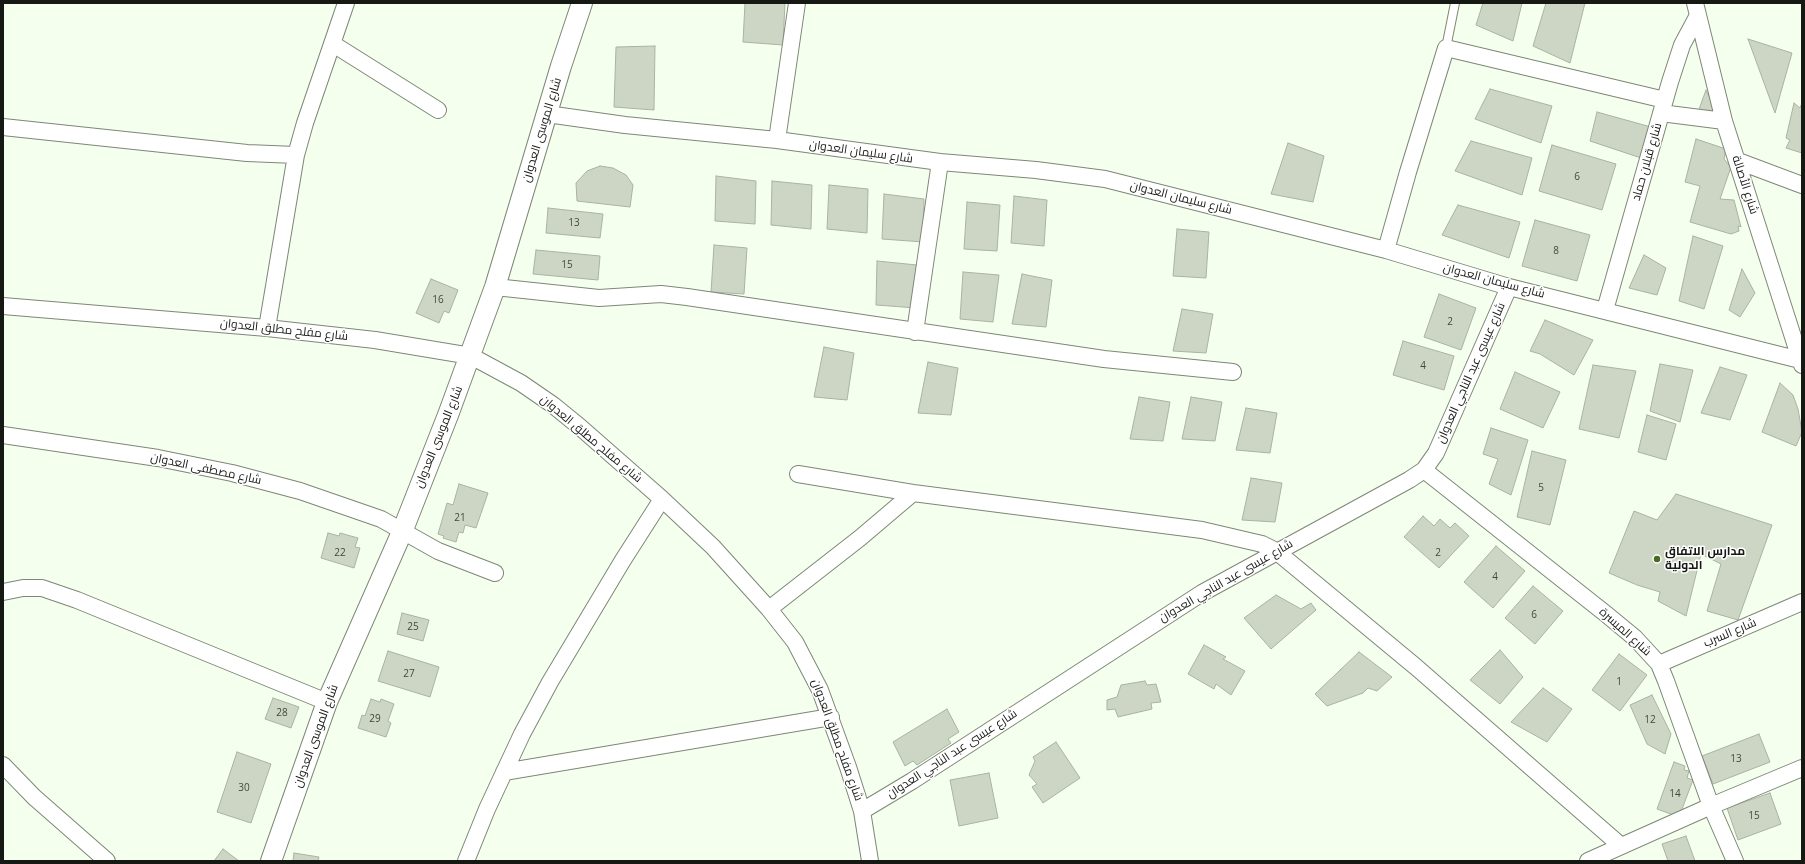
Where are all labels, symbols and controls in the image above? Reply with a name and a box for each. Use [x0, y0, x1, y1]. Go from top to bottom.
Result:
street label: شارع الموسى العدوان [519, 76, 565, 184]
street label: شارع قبلان حماد [1629, 121, 1665, 203]
street label: شارع سليمان العدوان [808, 138, 914, 166]
street label: شارع الأصالة [1729, 154, 1761, 216]
house number: 6 [1574, 171, 1580, 183]
street label: شارع سليمان العدوان [1129, 178, 1233, 218]
house number: 13 [568, 217, 580, 229]
house number: 8 [1553, 245, 1559, 257]
house number: 15 [561, 259, 573, 271]
street label: شارع سليمان العدوان [1442, 261, 1546, 301]
house number: 16 [432, 294, 444, 306]
street label: شارع عيسى عبد الناجي العدوان [1433, 300, 1509, 446]
street label: شارع مفلح مطلق العدوان [219, 316, 349, 344]
house number: 2 [1447, 316, 1453, 328]
house number: 4 [1420, 360, 1426, 372]
street label: شارع الموسى العدوان [412, 384, 466, 490]
street label: شارع مفلح مطلق العدوان [537, 392, 645, 486]
street label: شارع مصطفى العدوان [149, 450, 263, 488]
house number: 5 [1538, 482, 1544, 494]
house number: 21 [454, 512, 466, 524]
street label: شارع عيسى عبد الناجي العدوان [1156, 537, 1296, 625]
place label: مدارس الاتفاق الدولية [1665, 545, 1745, 573]
house number: 22 [334, 547, 346, 559]
house number: 2 [1435, 547, 1441, 559]
marker: مدارس الاتفاق الدولية [1652, 554, 1662, 564]
house number: 4 [1492, 571, 1498, 583]
street label: شارع الميسرة [1596, 605, 1654, 659]
house number: 6 [1531, 609, 1537, 621]
street label: شارع السرب [1701, 615, 1759, 651]
house number: 25 [407, 621, 419, 633]
house number: 27 [403, 668, 415, 680]
house number: 1 [1616, 676, 1622, 688]
street label: شارع مفلح مطلق العدوان [808, 677, 866, 803]
street label: شارع الموسى العدوان [291, 682, 341, 790]
street label: شارع عيسى عبد الناجي العدوان [884, 706, 1020, 802]
house number: 28 [276, 707, 288, 719]
house number: 29 [369, 713, 381, 725]
house number: 12 [1644, 714, 1656, 726]
house number: 13 [1730, 753, 1742, 765]
house number: 30 [238, 782, 250, 794]
house number: 14 [1669, 788, 1681, 800]
house number: 15 [1748, 810, 1760, 822]

